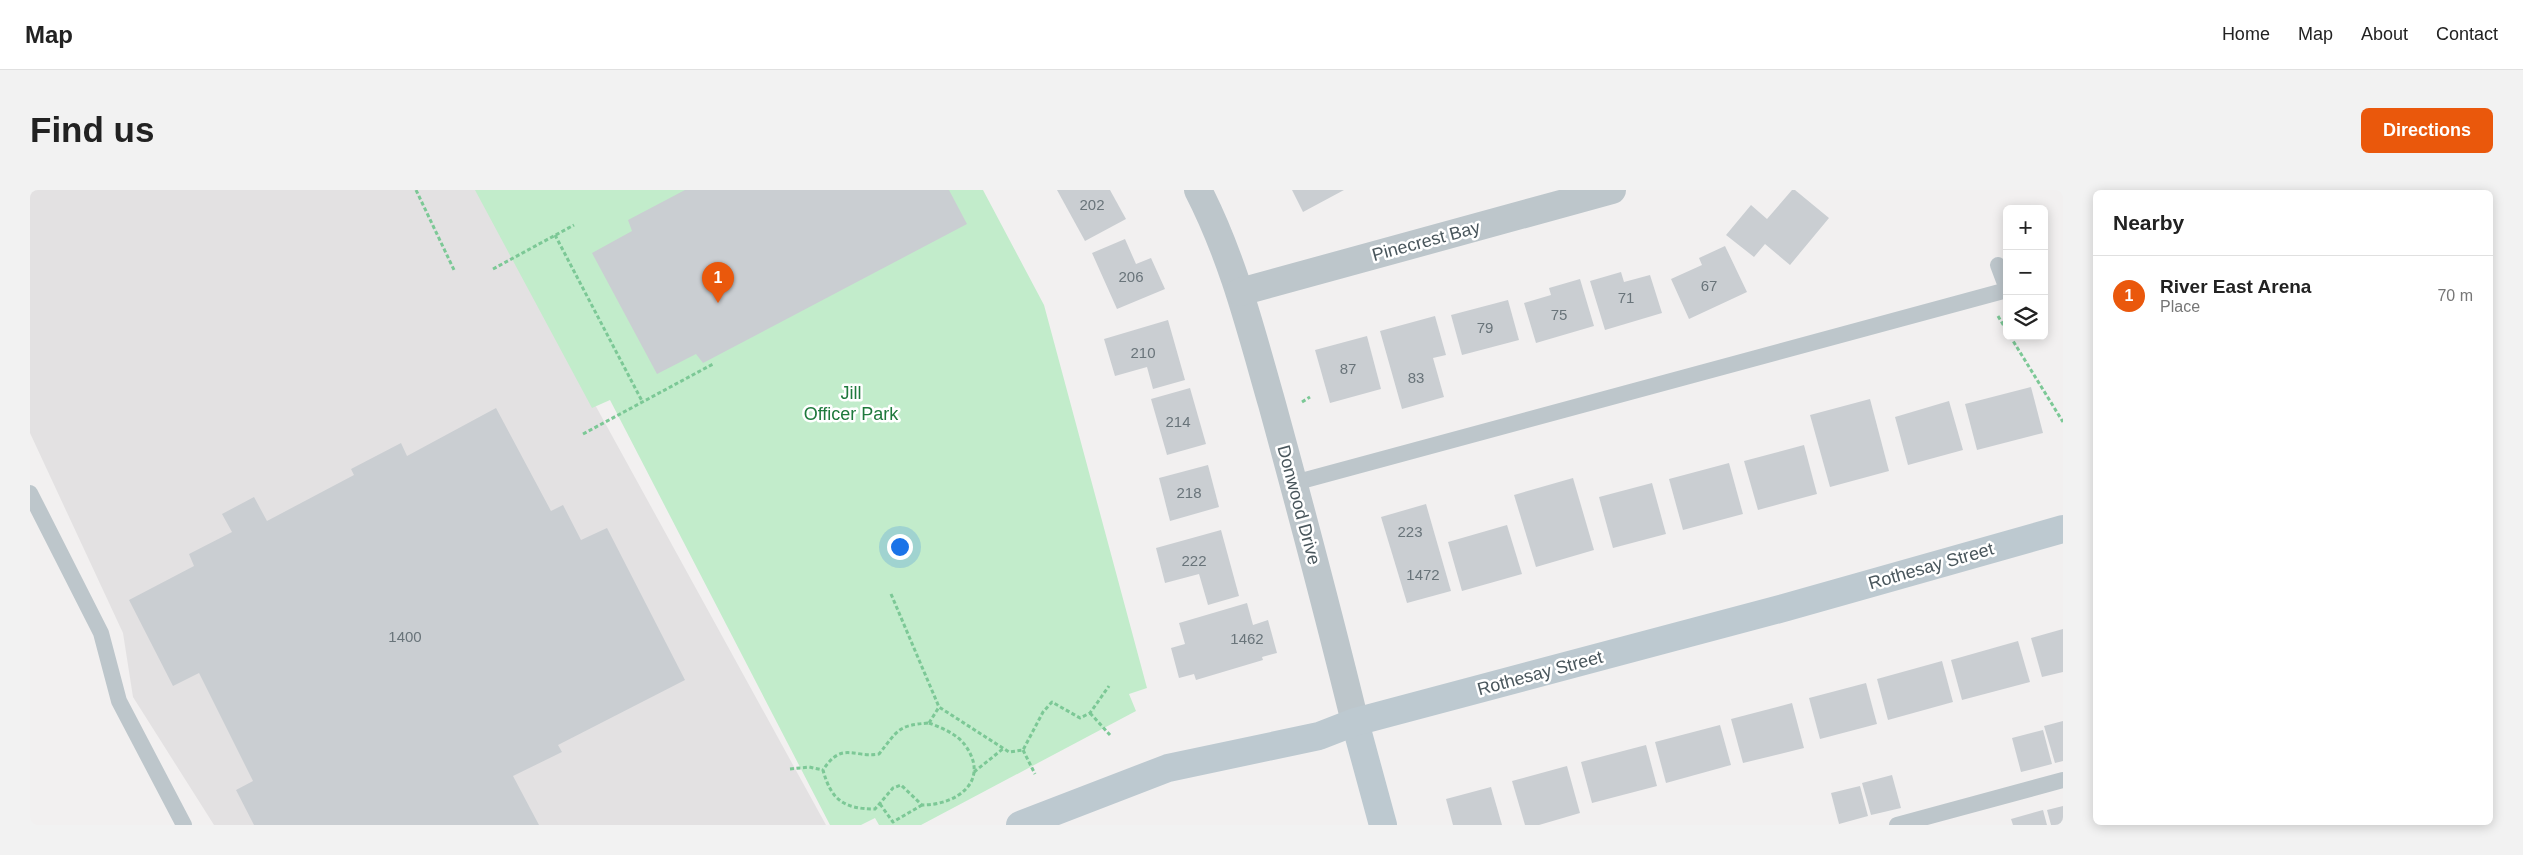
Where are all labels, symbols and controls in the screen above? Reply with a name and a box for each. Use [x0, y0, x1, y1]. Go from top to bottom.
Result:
text: Map [25, 21, 73, 48]
text: Home [2222, 24, 2270, 44]
text: Map [2298, 24, 2333, 44]
text: About [2361, 24, 2408, 44]
text: Contact [2436, 24, 2498, 44]
button: Directions [2361, 108, 2493, 153]
text: Find us [30, 110, 154, 149]
house number: 202 [1079, 196, 1105, 213]
map controls [2003, 205, 2048, 340]
button: + [2003, 205, 2048, 250]
text: Nearby [2113, 211, 2184, 234]
street label: Pinecrest Bay [1370, 217, 1482, 265]
button: − [2003, 250, 2048, 295]
pin: 1 [702, 262, 734, 303]
house number: 206 [1118, 268, 1144, 285]
text: River East Arena [2160, 276, 2311, 297]
house number: 67 [1701, 277, 1717, 294]
text: 1 [2125, 287, 2133, 304]
text: 70 m [2437, 287, 2473, 304]
house number: 71 [1618, 289, 1634, 306]
button: layers [2003, 295, 2048, 340]
text: Place [2160, 298, 2200, 315]
house number: 75 [1551, 306, 1567, 323]
house number: 79 [1477, 319, 1493, 336]
house number: 210 [1130, 344, 1156, 361]
house number: 87 [1340, 360, 1356, 377]
house number: 83 [1408, 369, 1424, 386]
park label: Jill Officer Park [804, 383, 899, 424]
house number: 214 [1165, 413, 1191, 430]
street label: Donwood Drive [1273, 443, 1325, 567]
house number: 218 [1176, 484, 1202, 501]
house number: 223 [1397, 523, 1423, 540]
your location [887, 534, 913, 560]
street label: Rothesay Street [1866, 539, 1996, 593]
house number: 222 [1181, 552, 1207, 569]
house number: 1472 [1406, 566, 1440, 583]
house number: 1400 [388, 628, 422, 645]
house number: 1462 [1230, 630, 1264, 647]
street label: Rothesay Street [1475, 647, 1605, 699]

